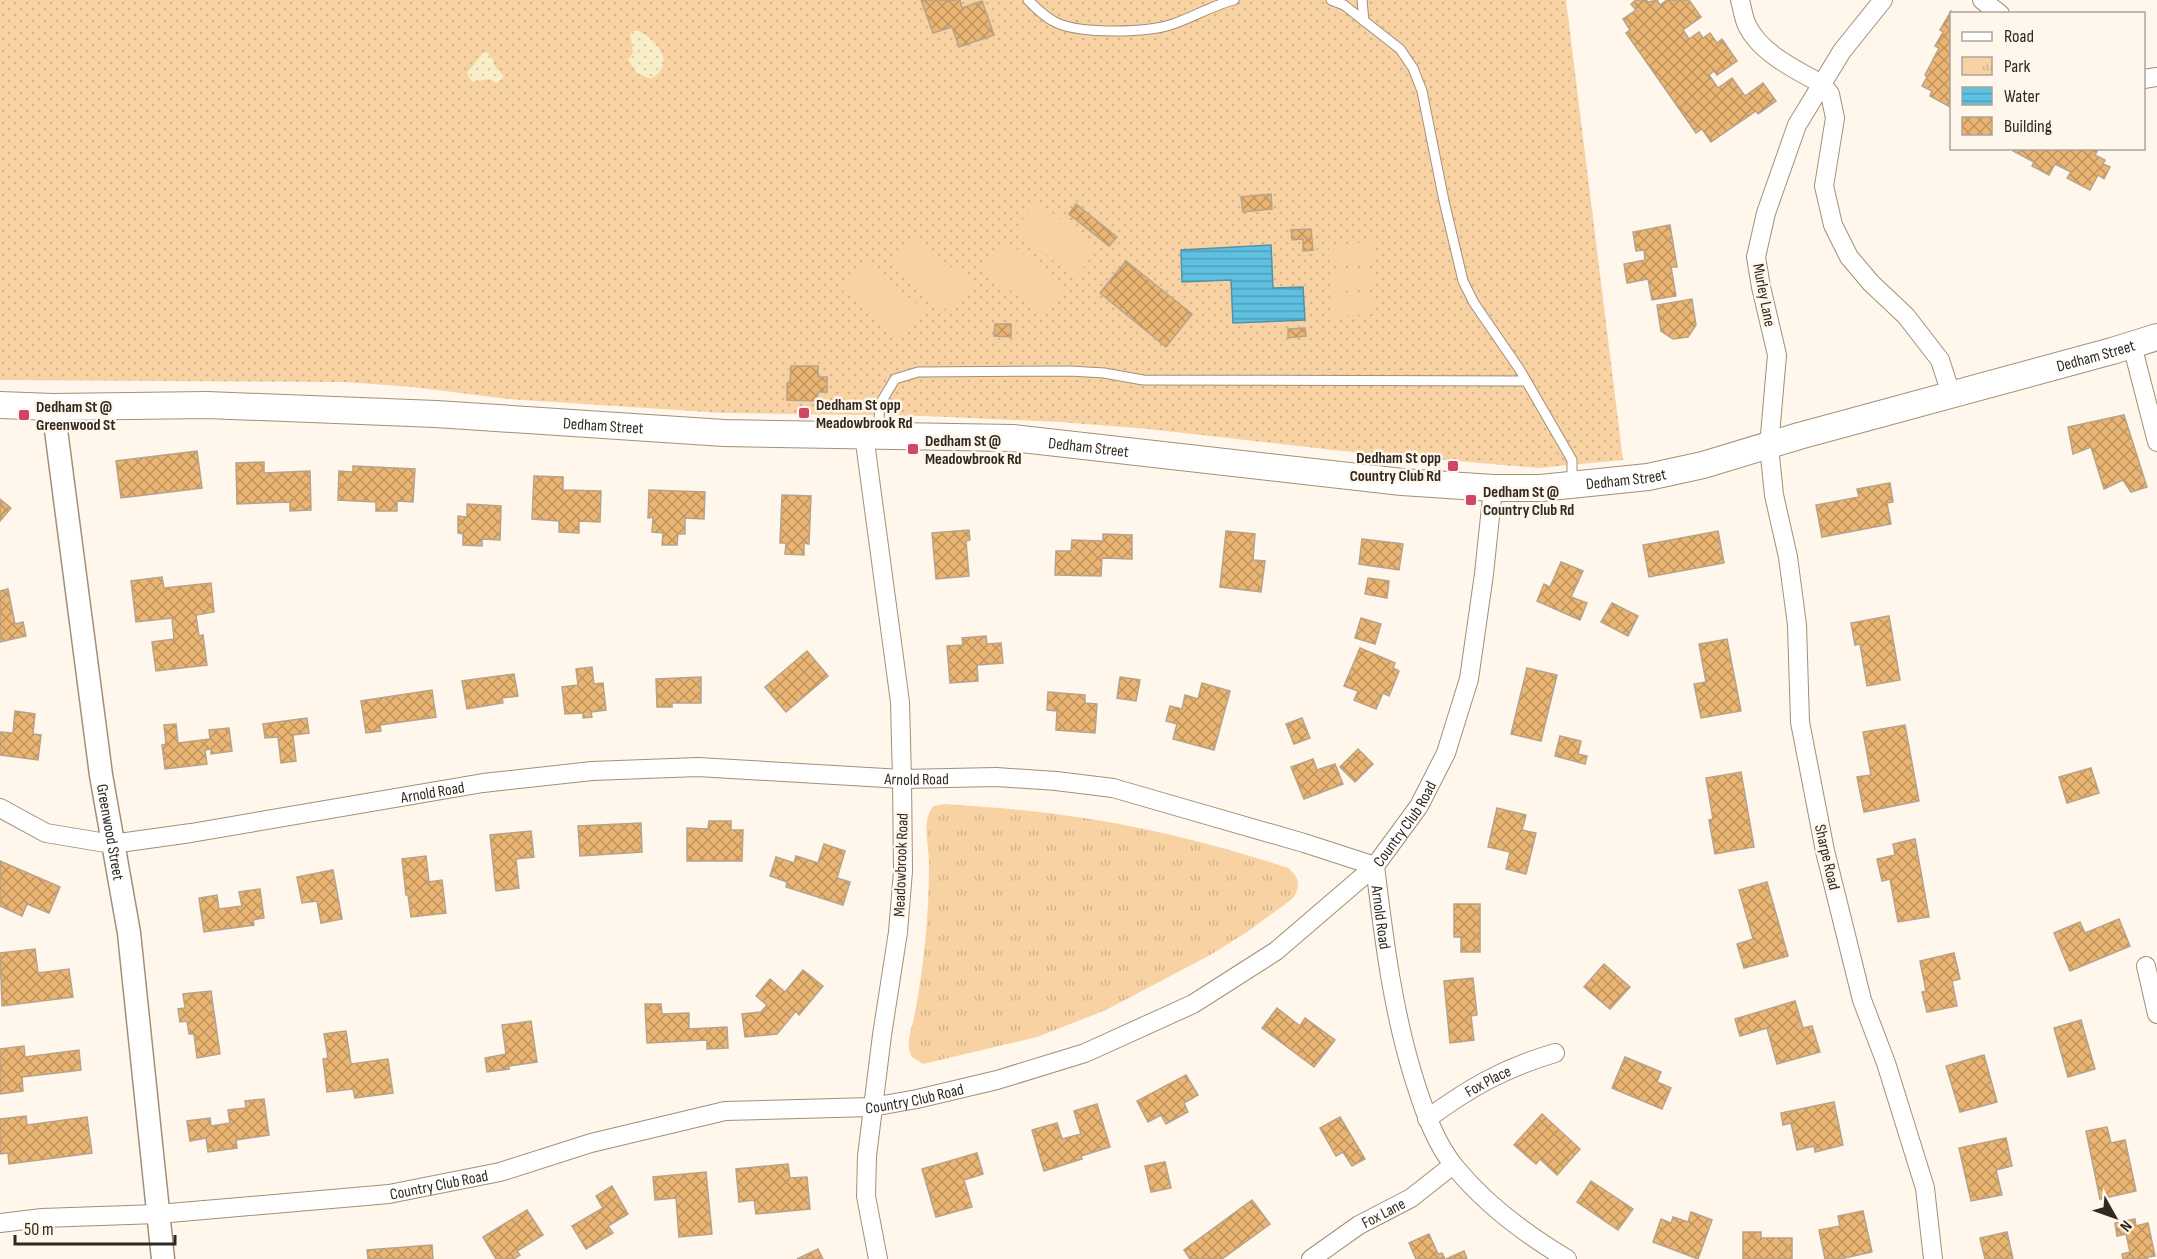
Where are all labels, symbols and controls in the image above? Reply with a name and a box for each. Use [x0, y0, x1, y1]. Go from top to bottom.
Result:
legend [1950, 12, 2145, 150]
text: Road [2004, 26, 2034, 47]
text: Park [2004, 56, 2030, 77]
text: Water [2004, 86, 2040, 107]
text: Building [2004, 116, 2052, 137]
street label: Murley Lane [1748, 262, 1779, 329]
street label: Dedham Street [2055, 336, 2138, 377]
place label: Dedham St opp Meadowbrook Rd [816, 396, 913, 433]
place label: Dedham St @ Greenwood St [36, 398, 115, 435]
marker: Dedham St opp Meadowbrook Rd [797, 406, 811, 420]
marker: Dedham St @ Greenwood St [17, 408, 31, 422]
street label: Dedham Street [562, 414, 644, 439]
place label: Dedham St @ Meadowbrook Rd [925, 432, 1022, 469]
street label: Dedham Street [1047, 434, 1130, 462]
marker: Dedham St @ Meadowbrook Rd [906, 442, 920, 456]
place label: Dedham St opp Country Club Rd [1350, 449, 1441, 486]
marker: Dedham St opp Country Club Rd [1446, 459, 1460, 473]
street label: Dedham Street [1585, 465, 1668, 494]
place label: Dedham St @ Country Club Rd [1483, 483, 1574, 520]
marker: Dedham St @ Country Club Rd [1464, 493, 1478, 507]
street label: Arnold Road [883, 770, 949, 790]
street label: Arnold Road [399, 778, 466, 808]
street label: Country Club Road [1370, 778, 1441, 871]
street label: Greenwood Street [92, 783, 127, 882]
street label: Meadowbrook Road [890, 813, 913, 917]
street label: Sharpe Road [1810, 823, 1843, 892]
street label: Arnold Road [1366, 883, 1394, 951]
street label: Fox Place [1462, 1062, 1514, 1102]
street label: Country Club Road [865, 1080, 966, 1118]
street label: Country Club Road [388, 1167, 490, 1205]
north arrow [2085, 1187, 2145, 1247]
street label: Fox Lane [1359, 1195, 1409, 1233]
scale bar [15, 1208, 176, 1246]
text: N [2115, 1216, 2135, 1235]
text: 50 m [24, 1219, 54, 1240]

